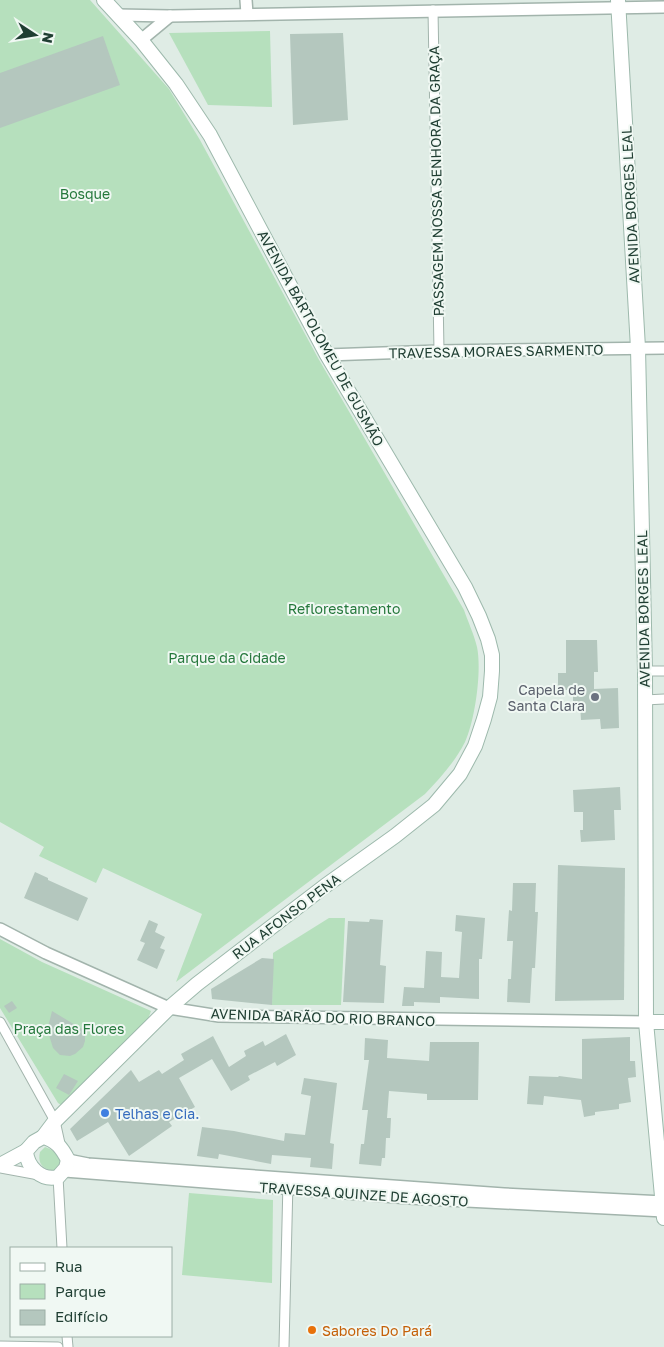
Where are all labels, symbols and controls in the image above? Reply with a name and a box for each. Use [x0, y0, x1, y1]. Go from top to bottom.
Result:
north arrow [10, 10, 60, 60]
text: N [39, 31, 58, 45]
street label: PASSAGEM NOSSA SENHORA DA GRAÇA [425, 45, 447, 317]
street label: AVENIDA BORGES LEAL [617, 126, 643, 284]
park label: Bosque [60, 185, 110, 202]
street label: AVENIDA BARTOLOMEU DE GUSMÃO [254, 227, 388, 449]
street label: TRAVESSA MORAES SARMENTO [388, 341, 604, 361]
street label: AVENIDA BORGES LEAL [633, 530, 653, 688]
park label: Reflorestamento [288, 600, 400, 617]
park label: Parque da Cidade [168, 649, 286, 666]
place label: Capela de Santa Clara [508, 681, 585, 714]
marker: Capela de Santa Clara [589, 691, 601, 703]
street label: RUA AFONSO PENA [228, 869, 344, 962]
street label: AVENIDA BARÃO DO RIO BRANCO [210, 1005, 436, 1029]
park label: Praça das Flores [14, 1020, 124, 1037]
place label: Telhas e Cia. [115, 1105, 199, 1122]
marker: Telhas e Cia. [99, 1107, 111, 1119]
street label: TRAVESSA QUINZE DE AGOSTO [259, 1178, 469, 1210]
legend [10, 1247, 172, 1337]
text: Rua [55, 1257, 82, 1275]
text: Parque [55, 1282, 106, 1300]
text: Edifício [55, 1307, 108, 1325]
place label: Sabores Do Pará [322, 1322, 432, 1339]
marker: Sabores Do Pará [306, 1324, 318, 1336]

